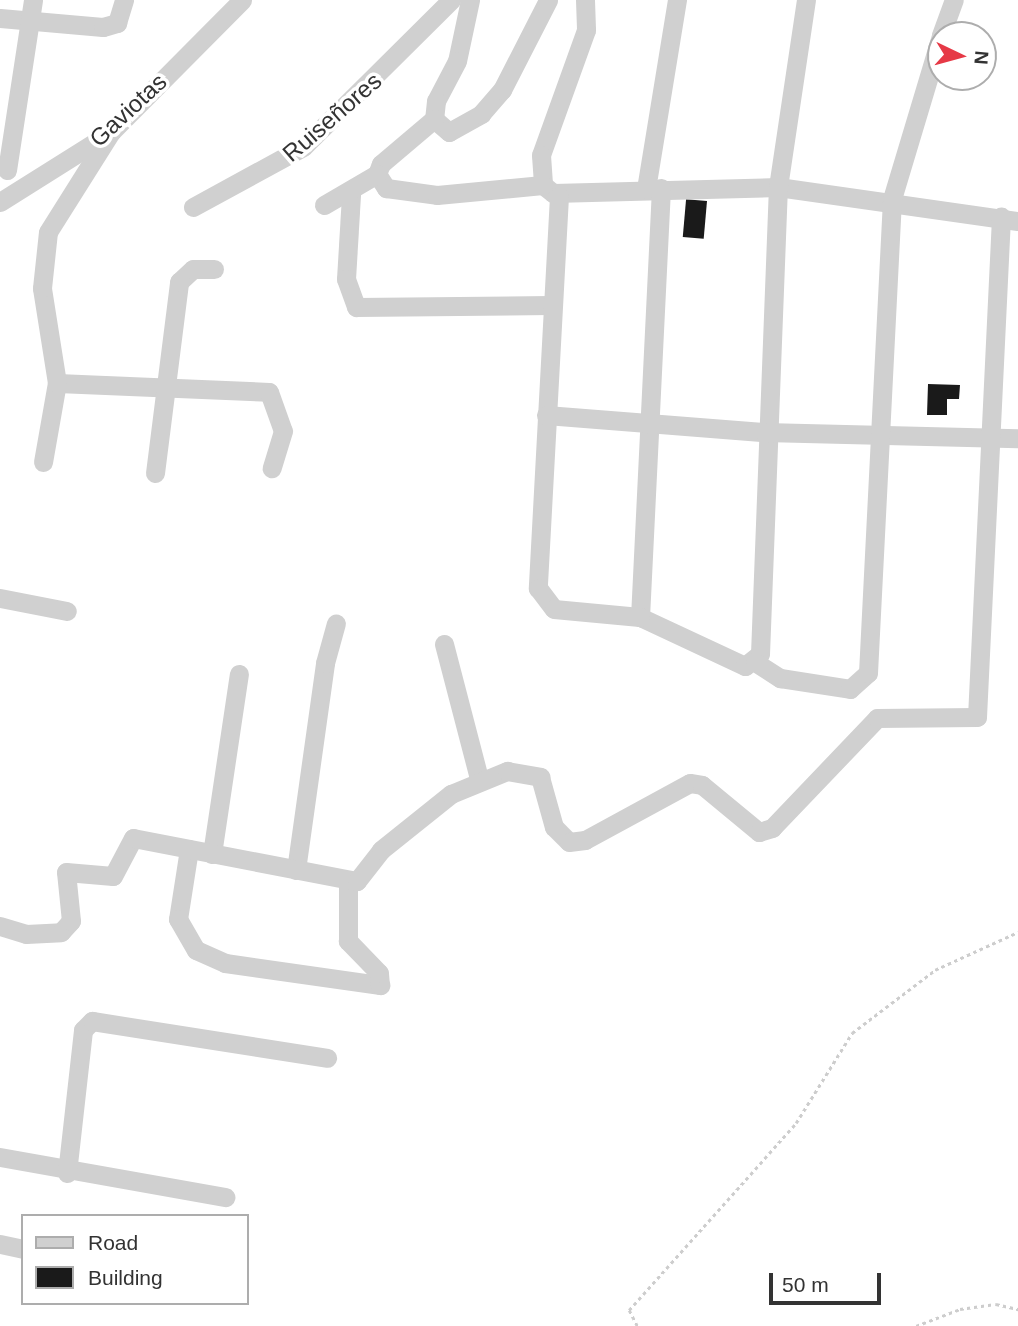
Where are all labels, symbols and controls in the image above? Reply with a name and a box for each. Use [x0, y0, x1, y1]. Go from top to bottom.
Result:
north arrow [927, 21, 997, 91]
text: N [970, 50, 992, 65]
street label: Ruiseñores [277, 66, 387, 168]
street label: Gaviotas [84, 67, 172, 153]
legend [21, 1214, 248, 1305]
text: Road [88, 1231, 138, 1254]
scale bar [773, 1260, 885, 1304]
text: Building [88, 1266, 163, 1289]
text: 50 m [782, 1273, 829, 1296]

